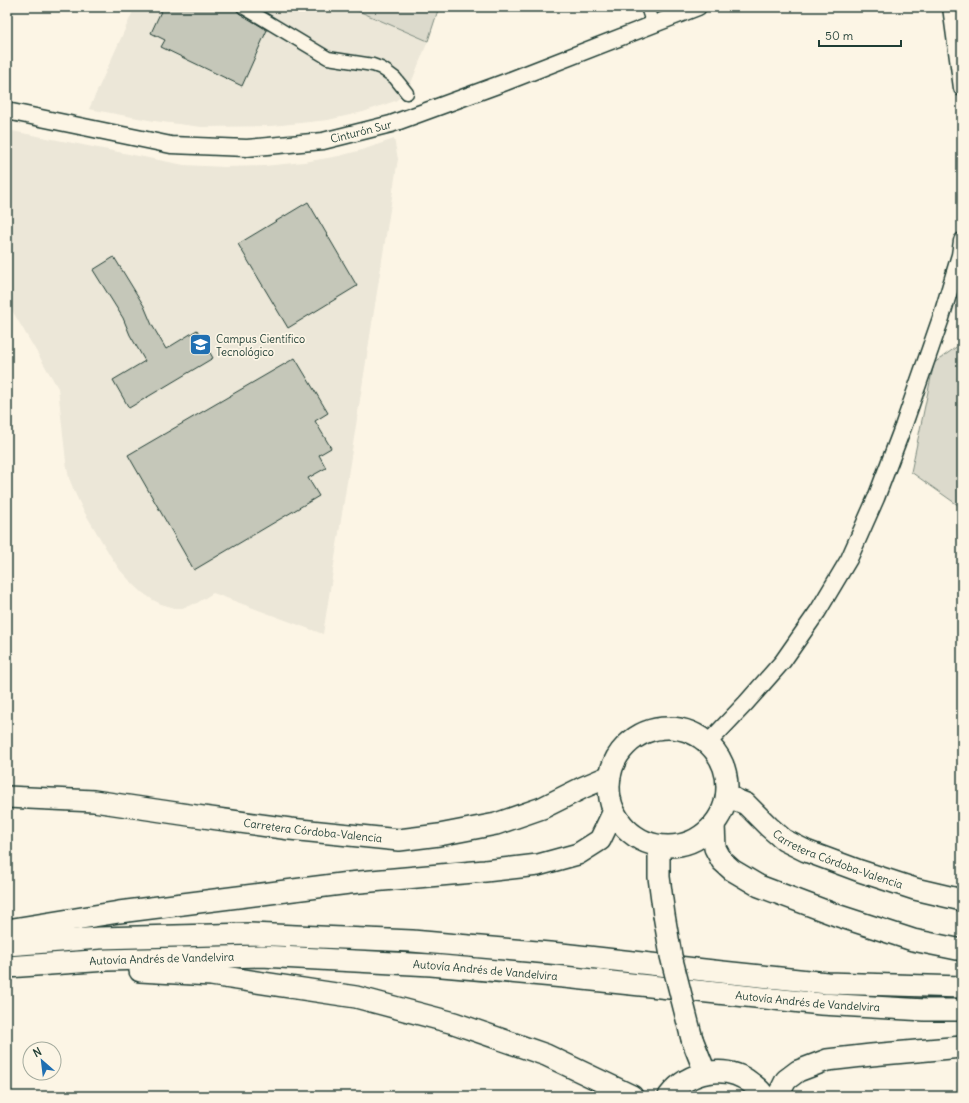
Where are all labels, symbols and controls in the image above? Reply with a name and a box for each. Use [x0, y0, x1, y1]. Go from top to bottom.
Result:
scale bar [819, 22, 901, 48]
text: 50 m [825, 28, 854, 43]
street label: Cinturón Sur [329, 117, 394, 146]
school or university icon: Campus Científico Tecnológico [187, 332, 213, 358]
place label: Campus Científico Tecnológico [216, 332, 305, 359]
street label: Carretera Córdoba-Valencia [243, 816, 383, 845]
street label: Carretera Córdoba-Valencia [770, 826, 905, 892]
street label: Autovía Andrés de Vandelvira [89, 950, 234, 968]
street label: Autovía Andrés de Vandelvira [413, 957, 558, 983]
street label: Autovía Andrés de Vandelvira [735, 988, 880, 1014]
north arrow [22, 1041, 62, 1081]
text: N [31, 1044, 44, 1060]

